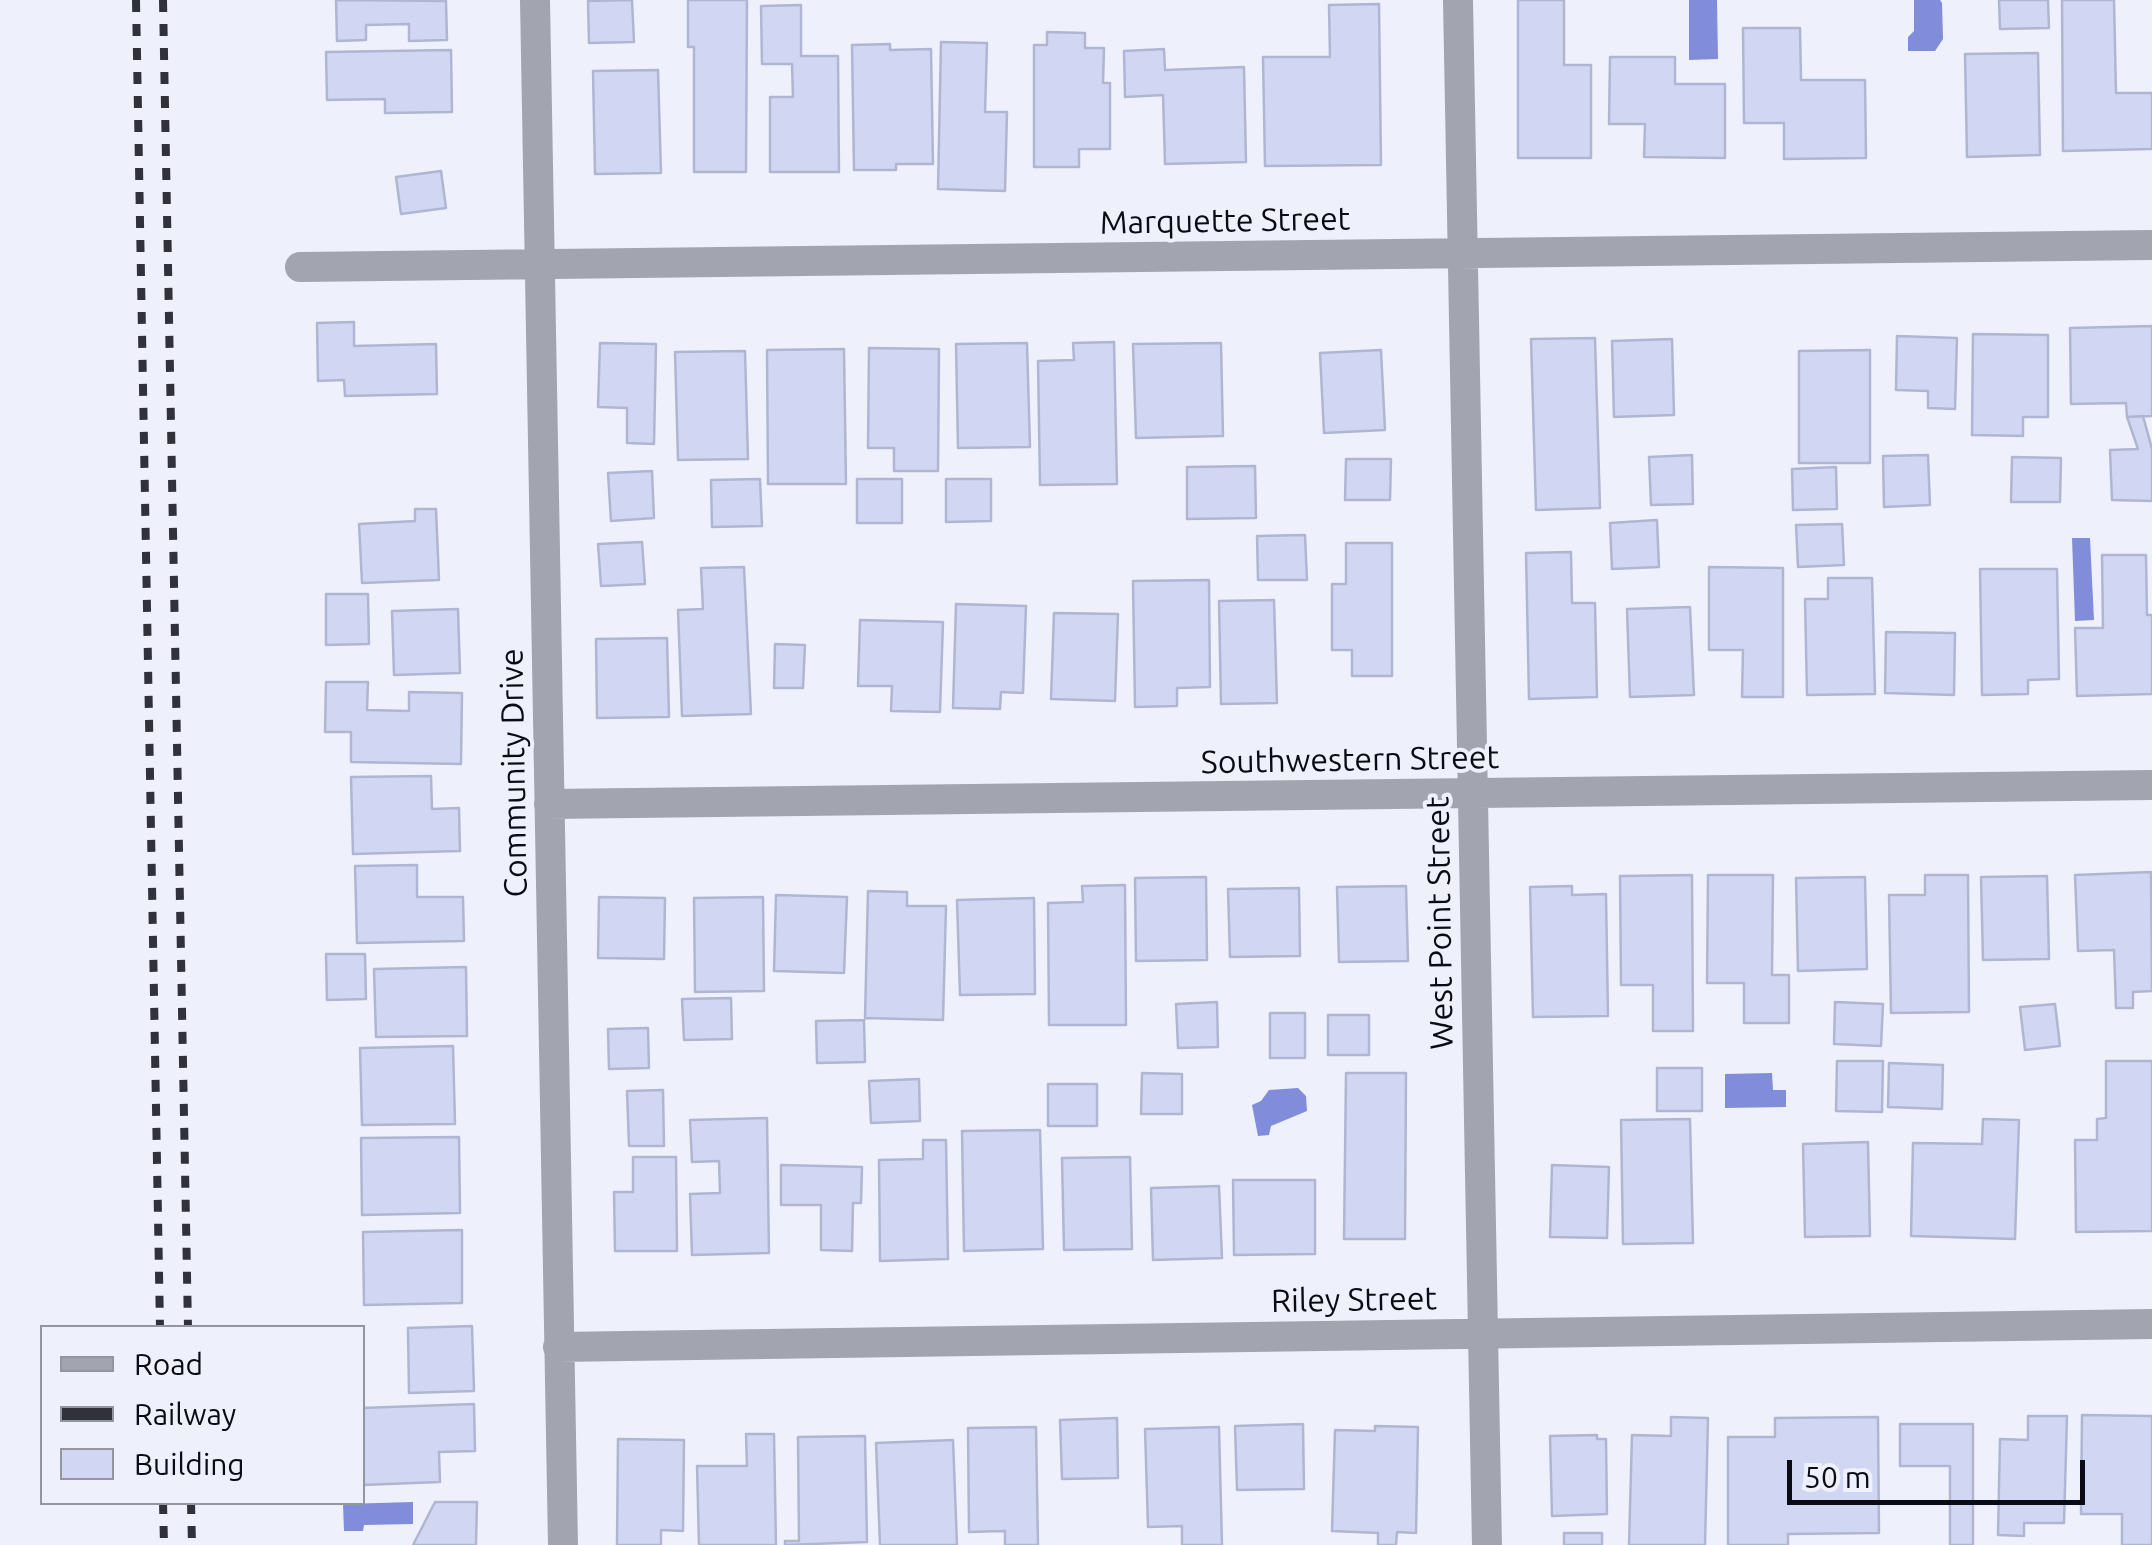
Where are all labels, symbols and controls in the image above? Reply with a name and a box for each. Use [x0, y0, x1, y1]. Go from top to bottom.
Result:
street label: Marquette Street [1099, 200, 1351, 242]
street label: Community Drive [493, 648, 535, 898]
street label: Southwestern Street [1201, 738, 1499, 782]
street label: West Point Street [1419, 796, 1461, 1050]
street label: Riley Street [1271, 1279, 1437, 1321]
legend [40, 1325, 365, 1505]
text: Road [134, 1347, 203, 1381]
text: Railway [134, 1397, 236, 1431]
scale bar [1792, 1440, 2090, 1502]
text: Building [134, 1447, 245, 1481]
text: 50 m [1804, 1460, 1871, 1494]

